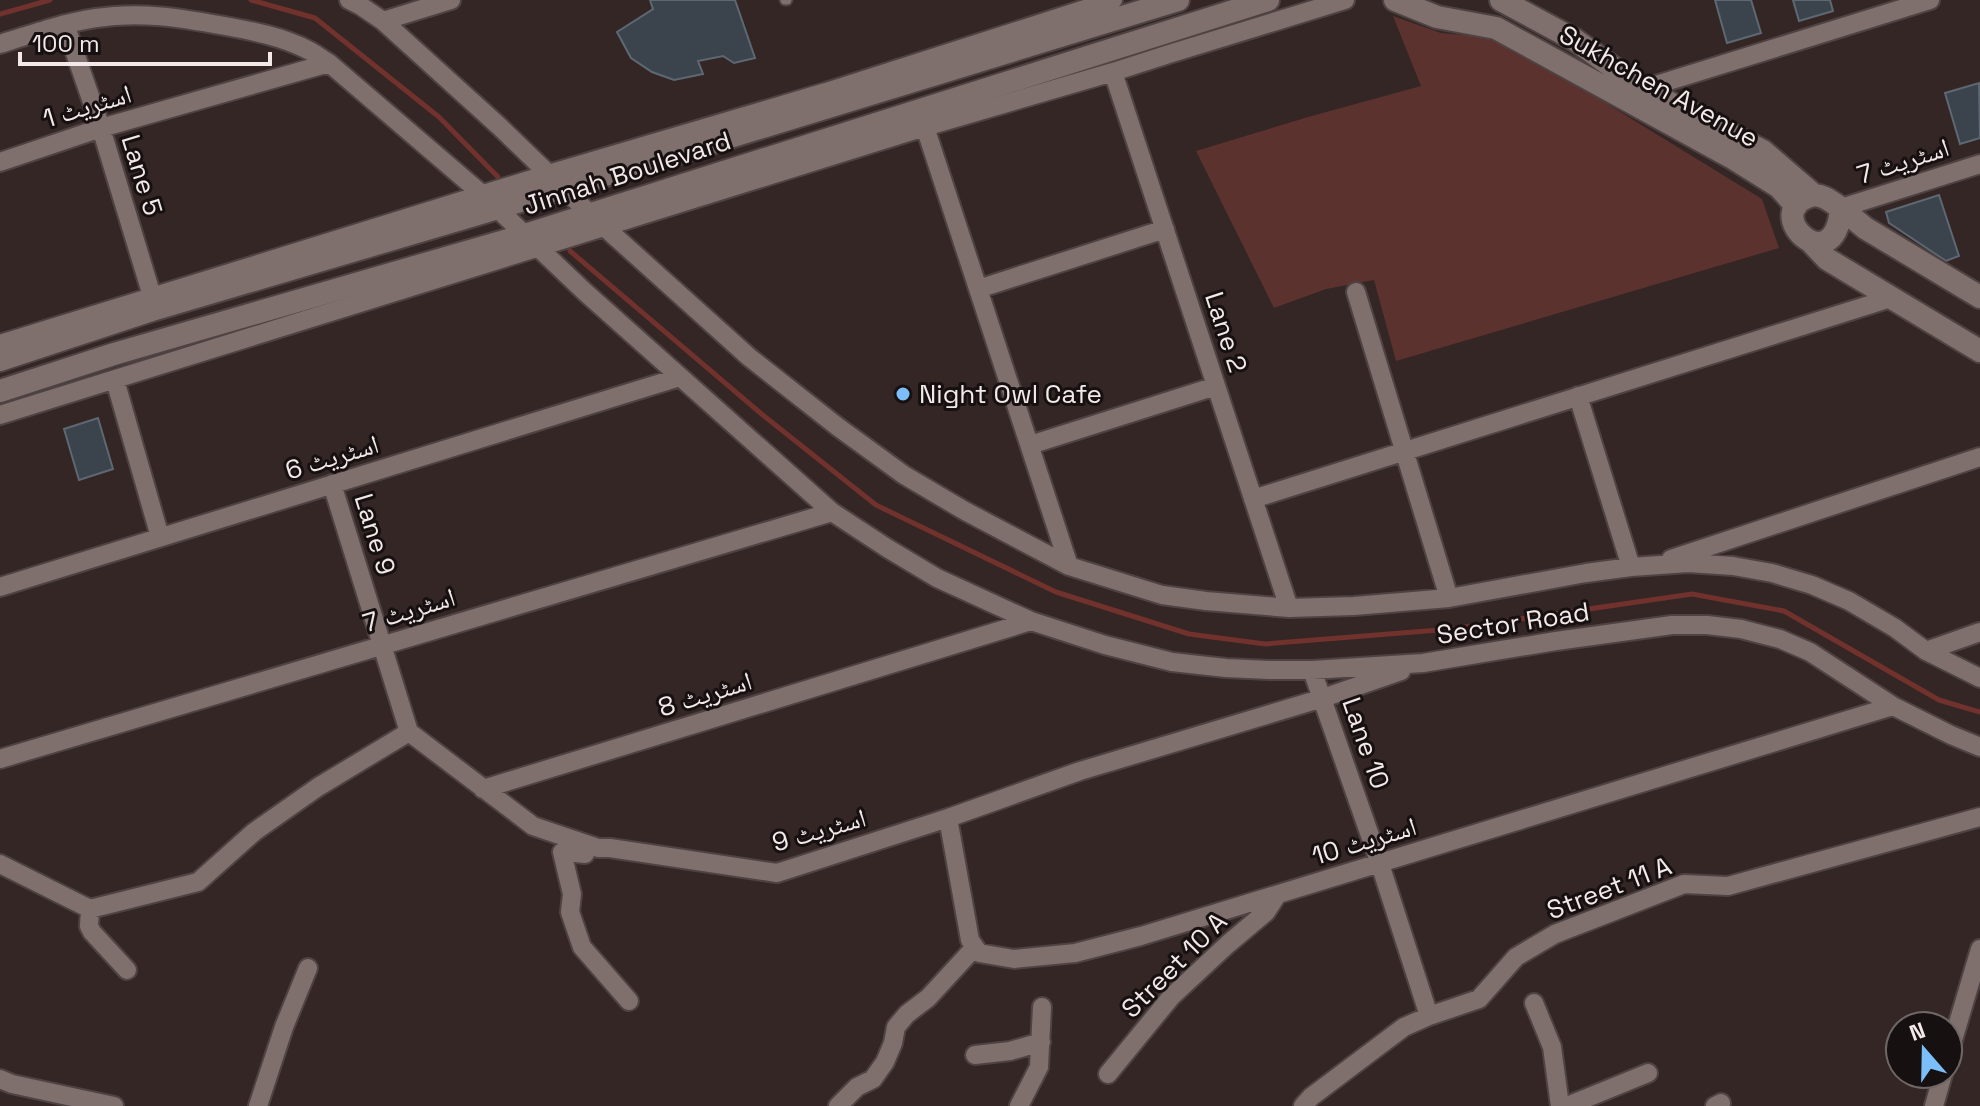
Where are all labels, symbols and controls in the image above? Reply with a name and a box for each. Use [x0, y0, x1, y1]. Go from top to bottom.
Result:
scale bar [20, 16, 270, 66]
street label: Sukhchen Avenue [1553, 17, 1765, 155]
text: 100 m [32, 28, 100, 59]
street label: اسٹریٹ 1 [39, 76, 135, 136]
street label: Jinnah Boulevard [519, 123, 735, 223]
street label: Lane 5 [114, 130, 170, 220]
street label: اسٹریٹ 7 [1853, 130, 1953, 192]
street label: Lane 2 [1197, 287, 1255, 377]
place label: Night Owl Cafe [919, 377, 1102, 411]
marker: Night Owl Cafe [894, 385, 912, 403]
street label: اسٹریٹ 6 [281, 427, 383, 487]
street label: Lane 9 [347, 489, 403, 579]
street label: اسٹریٹ 7 [359, 580, 459, 640]
street label: Sector Road [1434, 594, 1592, 652]
street label: اسٹریٹ 8 [654, 664, 756, 724]
street label: Lane 10 [1335, 693, 1397, 793]
street label: اسٹریٹ 9 [768, 800, 870, 860]
street label: اسٹریٹ 10 [1308, 809, 1420, 873]
street label: Street 11 A [1542, 849, 1676, 927]
street label: Street 10 A [1114, 905, 1234, 1025]
north arrow [1884, 1010, 1964, 1090]
text: N [1905, 1016, 1929, 1047]

